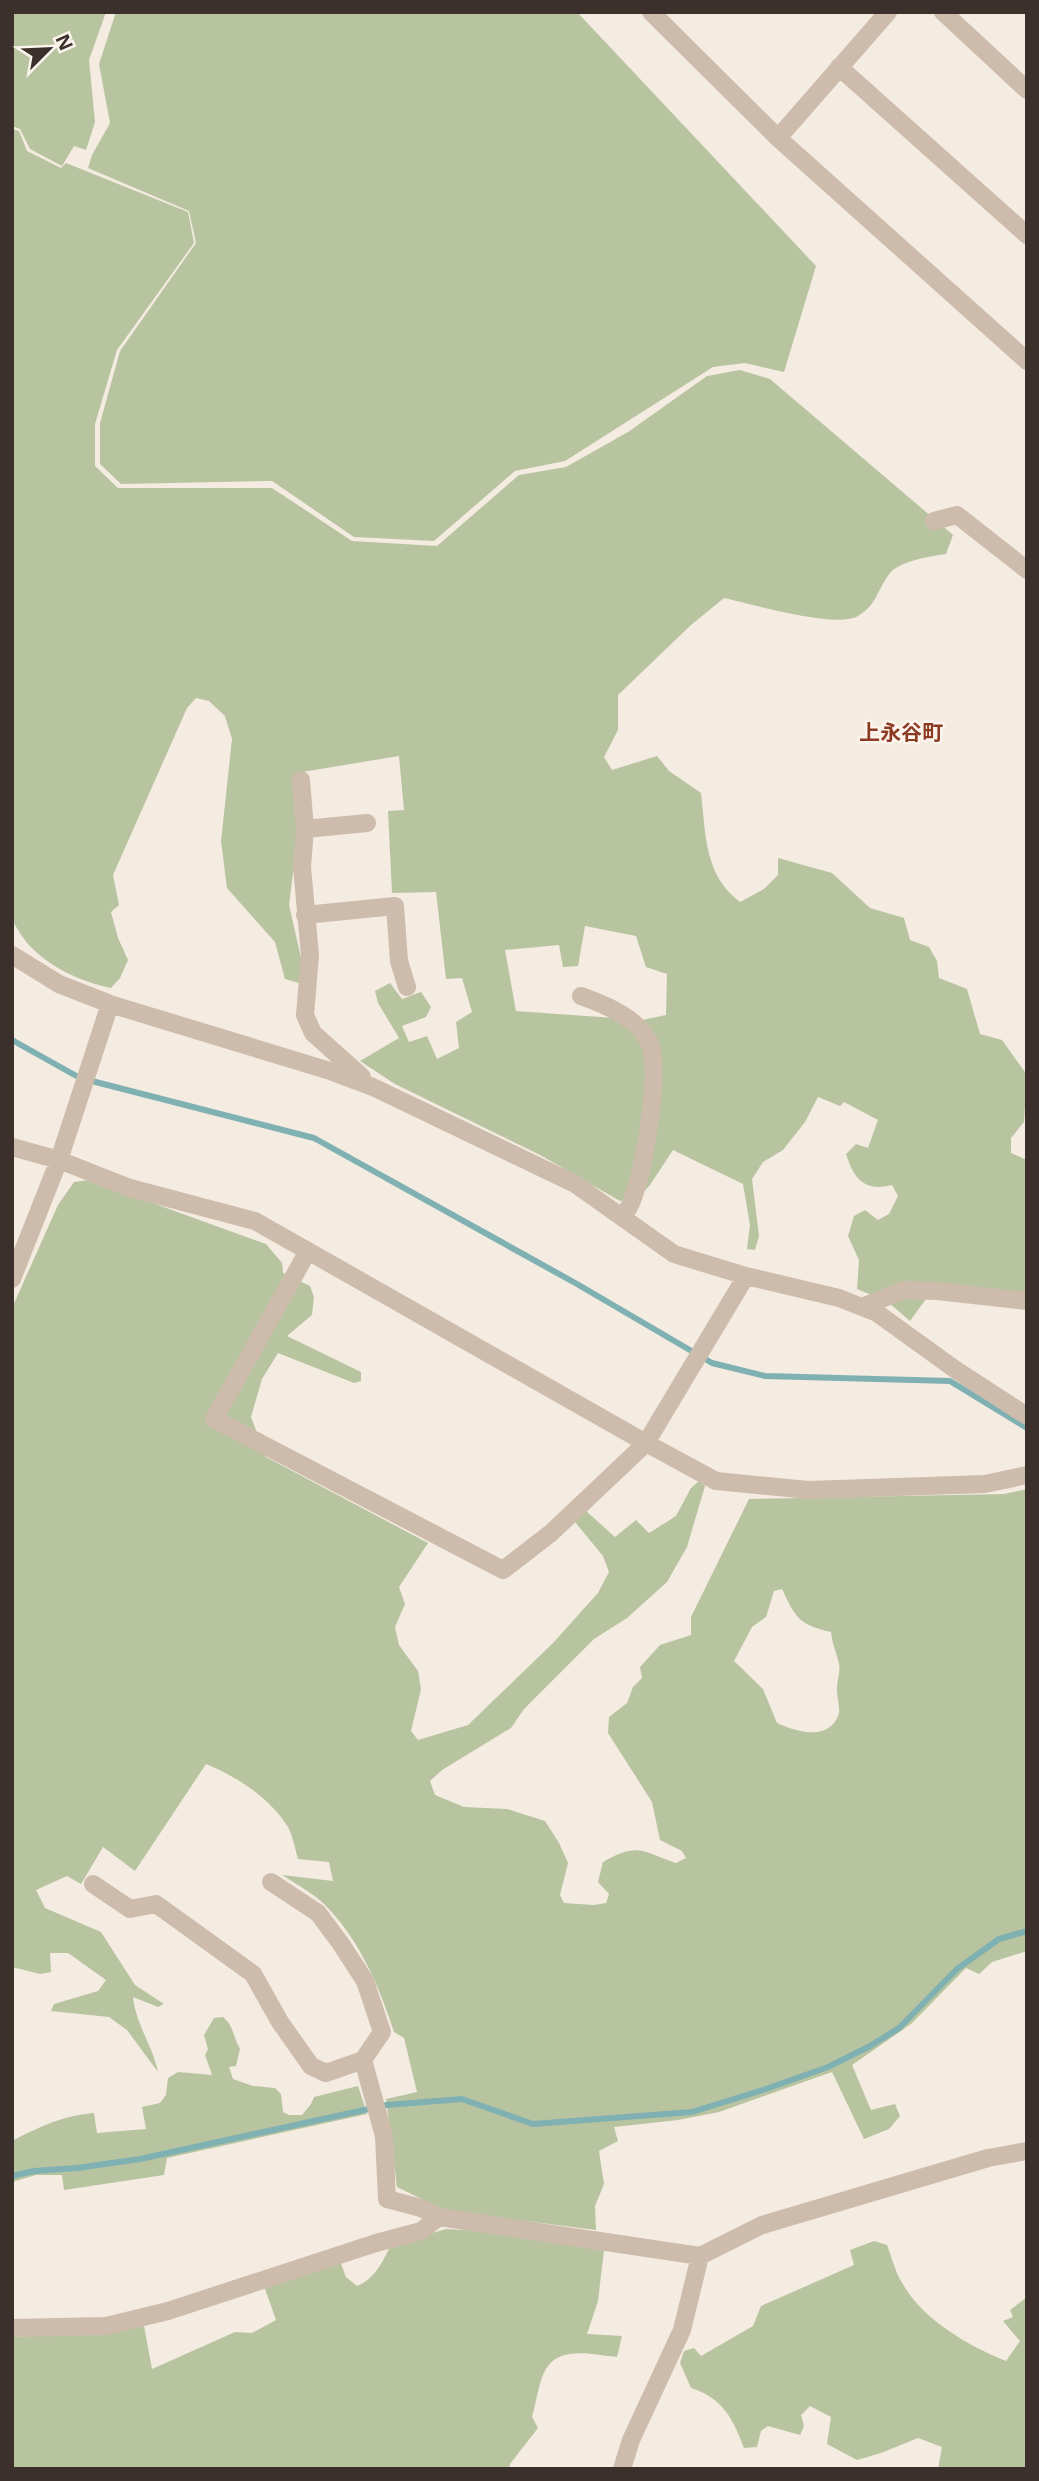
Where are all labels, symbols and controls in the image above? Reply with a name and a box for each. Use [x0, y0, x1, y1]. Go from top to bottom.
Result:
north arrow [14, 14, 84, 84]
text: N [50, 30, 80, 54]
district label: 上永谷町 [859, 718, 943, 746]

